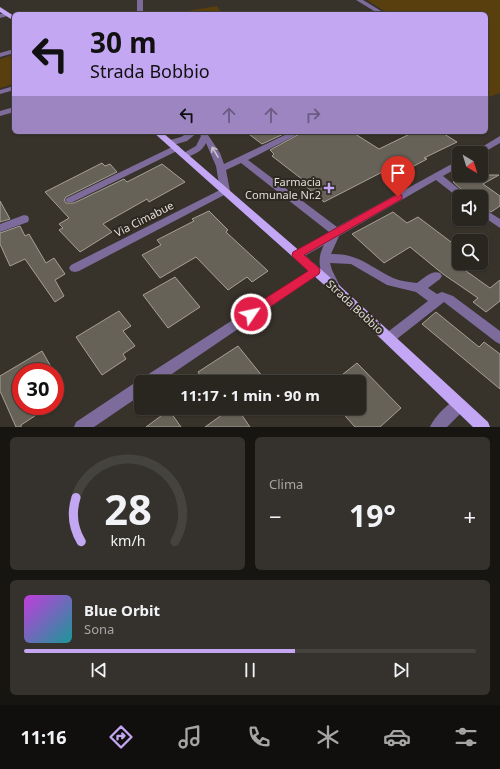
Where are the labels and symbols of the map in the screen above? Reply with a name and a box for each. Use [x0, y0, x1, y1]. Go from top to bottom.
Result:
north arrow [452, 146, 488, 182]
one-way arrow [211, 147, 219, 158]
pin [381, 156, 415, 197]
place label: Farmacia Comunale Nr.2 [245, 174, 321, 202]
marker: Farmacia Comunale Nr.2 [324, 183, 334, 193]
street label: Via Cimabue [112, 197, 176, 240]
street label: Strada Bobbio [323, 276, 387, 337]
position arrow [230, 293, 272, 335]
speed limit sign: 30 [12, 363, 64, 415]

